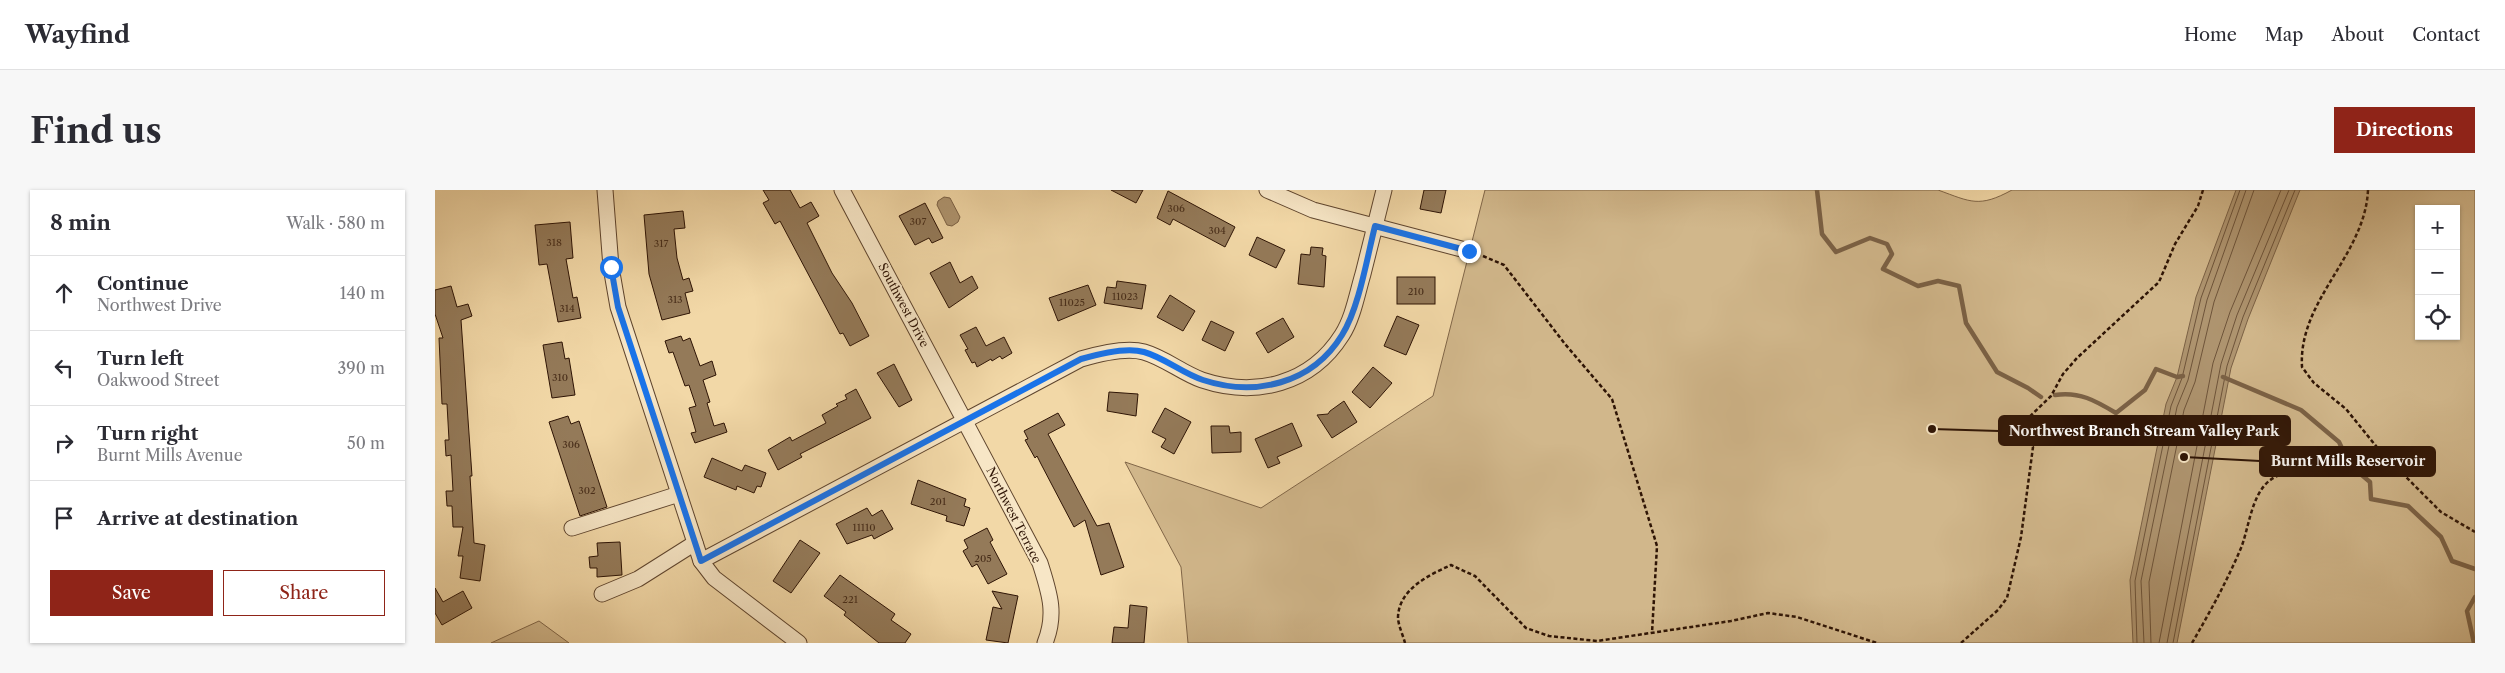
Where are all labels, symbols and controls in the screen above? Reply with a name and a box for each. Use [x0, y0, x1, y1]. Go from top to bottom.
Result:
text: Wayfind [25, 20, 130, 49]
text: Home [2184, 24, 2237, 46]
text: Map [2265, 24, 2303, 46]
text: About [2331, 24, 2384, 46]
text: Contact [2412, 24, 2480, 46]
button: Directions [2334, 107, 2475, 153]
text: Find us [30, 109, 162, 152]
house number: 306 [1167, 202, 1185, 215]
map controls [2415, 205, 2460, 340]
button: + [2415, 205, 2460, 250]
text: 8 min [50, 210, 111, 235]
text: Walk · 580 m [286, 213, 385, 233]
house number: 307 [910, 215, 926, 228]
house number: 304 [1208, 224, 1226, 237]
house number: 318 [546, 236, 562, 249]
house number: 317 [654, 237, 668, 250]
route end [1458, 240, 1481, 263]
button: − [2415, 250, 2460, 295]
route start [600, 256, 623, 279]
street label: Southwest Drive [875, 260, 933, 350]
text: Continue [97, 272, 189, 295]
icon: ahead [50, 279, 78, 307]
text: 140 m [340, 283, 385, 303]
house number: 210 [1408, 285, 1424, 298]
house number: 11023 [1112, 290, 1138, 303]
house number: 313 [667, 293, 683, 306]
text: Northwest Drive [97, 295, 222, 315]
button: locate [2415, 295, 2460, 340]
house number: 11025 [1059, 296, 1085, 309]
house number: 314 [559, 302, 575, 315]
text: Turn left [97, 347, 184, 370]
icon: left [50, 354, 78, 382]
text: 390 m [338, 358, 385, 378]
text: Oakwood Street [97, 370, 219, 390]
house number: 310 [552, 371, 568, 384]
callout: Northwest Branch Stream Valley Park [1999, 416, 2290, 445]
text: Turn right [97, 422, 198, 445]
text: Northwest Branch Stream Valley Park [2009, 422, 2280, 440]
icon: right [50, 429, 78, 457]
text: 50 m [347, 433, 385, 453]
house number: 306 [562, 438, 580, 451]
text: Burnt Mills Avenue [97, 445, 243, 465]
callout: Burnt Mills Reservoir [2260, 447, 2435, 476]
text: Burnt Mills Reservoir [2271, 452, 2426, 470]
street label: Northwest Terrace [983, 464, 1045, 566]
house number: 302 [578, 484, 596, 497]
house number: 201 [930, 495, 947, 508]
icon: arrive [50, 504, 78, 532]
text: Arrive at destination [97, 507, 298, 530]
house number: 11110 [852, 521, 876, 534]
house number: 205 [974, 552, 992, 565]
button: Save [50, 570, 213, 616]
button: Share [223, 570, 385, 616]
house number: 221 [842, 593, 859, 606]

